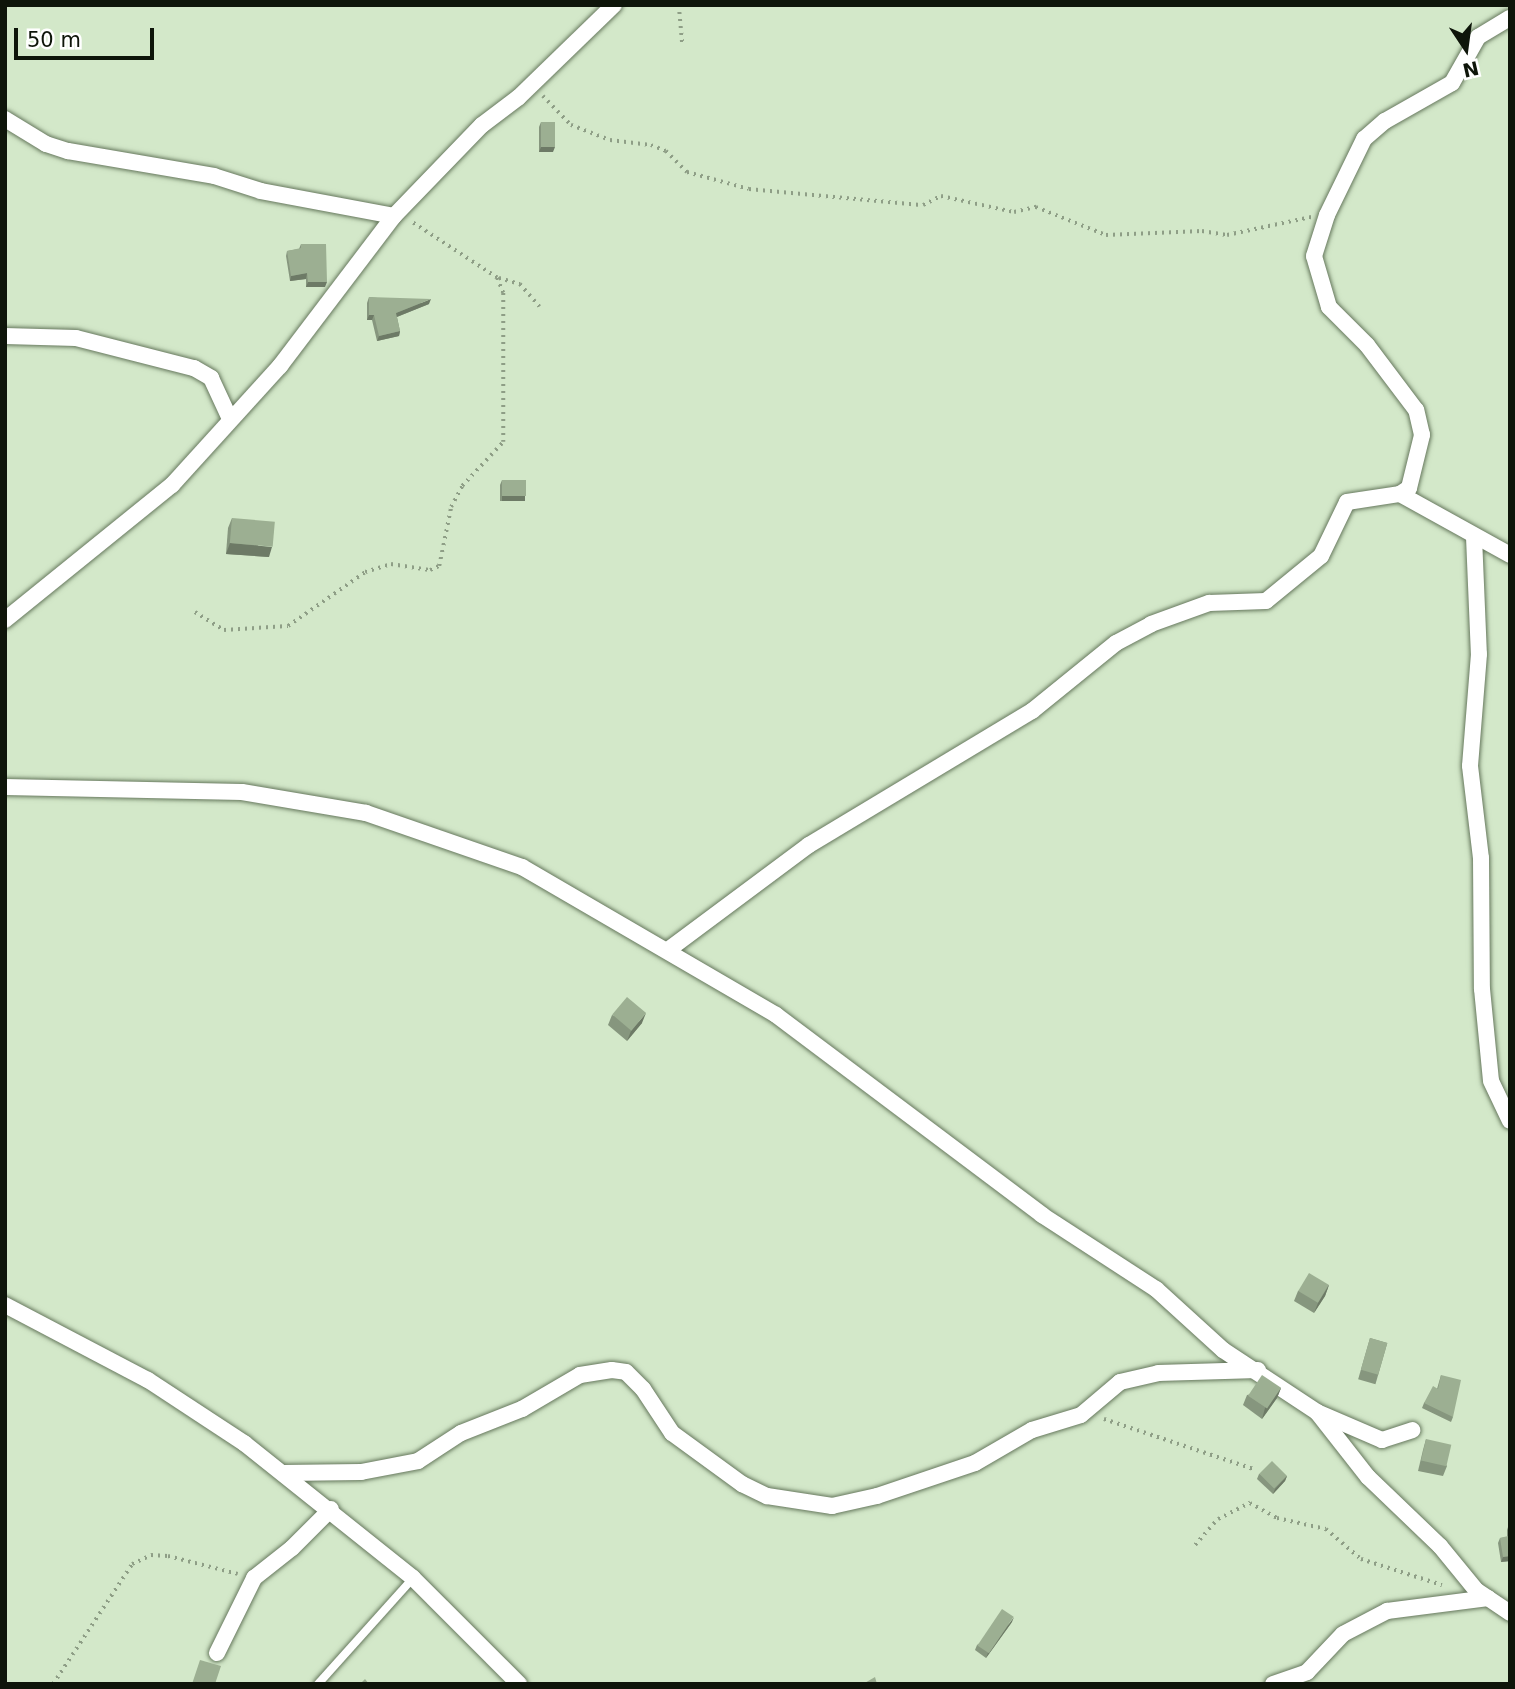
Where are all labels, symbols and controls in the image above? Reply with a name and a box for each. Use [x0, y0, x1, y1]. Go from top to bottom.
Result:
scale bar [18, 14, 158, 58]
north arrow [1431, 14, 1501, 84]
text: 50 m [27, 28, 81, 52]
text: N [1461, 57, 1481, 82]

